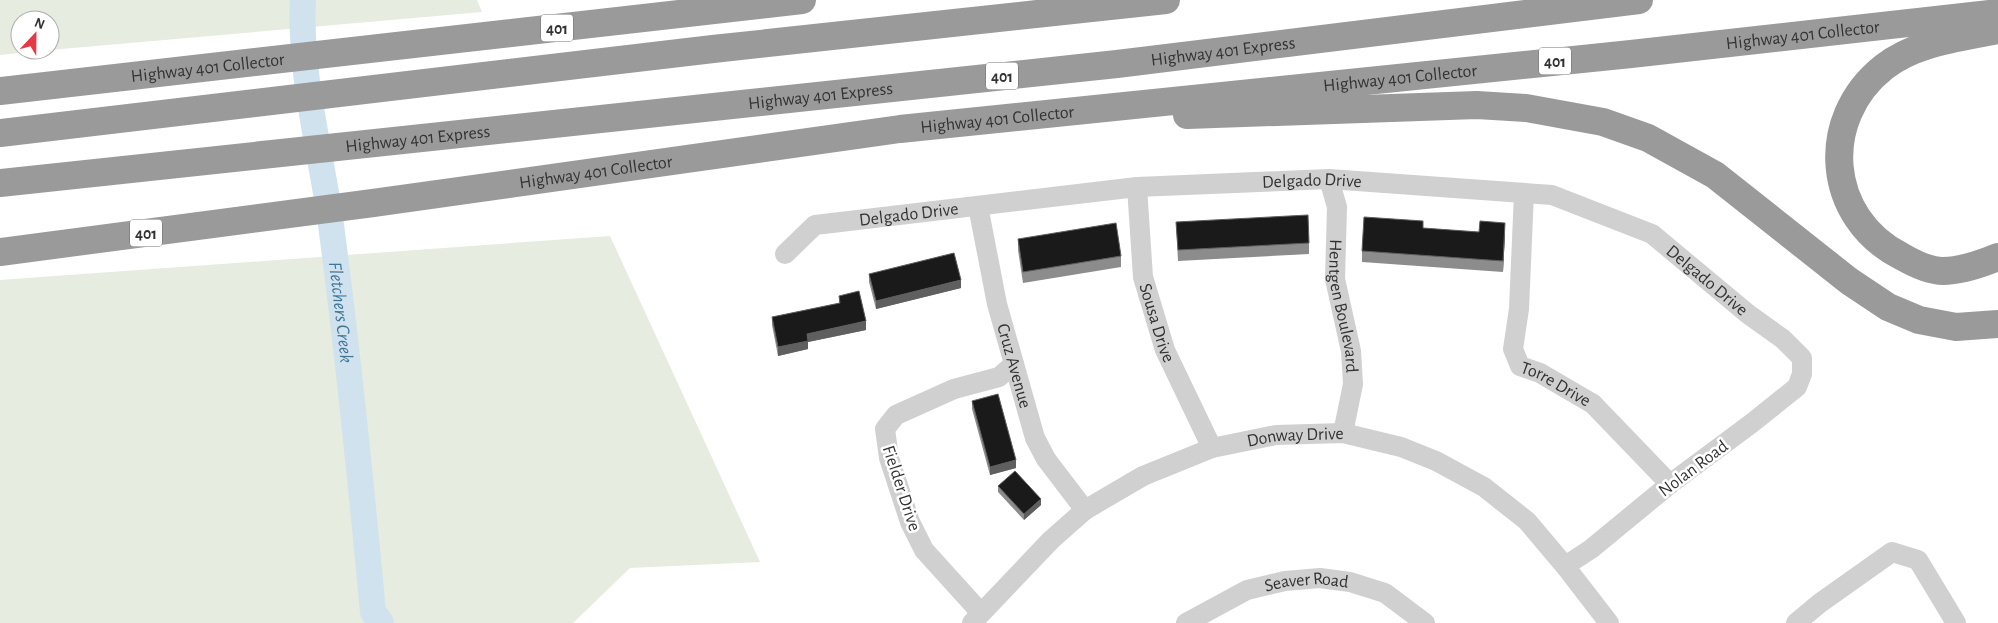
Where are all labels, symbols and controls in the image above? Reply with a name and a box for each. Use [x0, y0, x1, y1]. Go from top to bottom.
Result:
north arrow [10, 10, 60, 60]
road number: 401 [541, 14, 573, 42]
text: N [32, 16, 47, 32]
street label: Highway 401 Collector [1725, 18, 1881, 53]
street label: Highway 401 Express [1150, 34, 1296, 70]
road number: 401 [1539, 48, 1571, 74]
street label: Highway 401 Collector [130, 51, 286, 86]
road number: 401 [986, 62, 1018, 90]
street label: Highway 401 Collector [1322, 62, 1478, 96]
street label: Highway 401 Express [747, 80, 894, 113]
street label: Highway 401 Collector [919, 103, 1075, 137]
street label: Highway 401 Express [344, 123, 491, 156]
street label: Highway 401 Collector [518, 153, 674, 192]
street label: Delgado Drive [1262, 171, 1362, 192]
street label: Delgado Drive [858, 200, 959, 230]
road number: 401 [130, 220, 162, 247]
street label: Hentgen Boulevard [1325, 239, 1360, 373]
street label: Delgado Drive [1663, 242, 1751, 320]
water label: Fletchers Creek [325, 261, 356, 364]
street label: Sousa Drive [1135, 281, 1178, 365]
street label: Cruz Avenue [993, 322, 1034, 410]
street label: Torre Drive [1518, 359, 1593, 411]
street label: Donway Drive [1245, 425, 1344, 451]
street label: Nolan Road [1656, 437, 1732, 500]
street label: Fielder Drive [879, 443, 923, 533]
street label: Seaver Road [1263, 570, 1350, 596]

